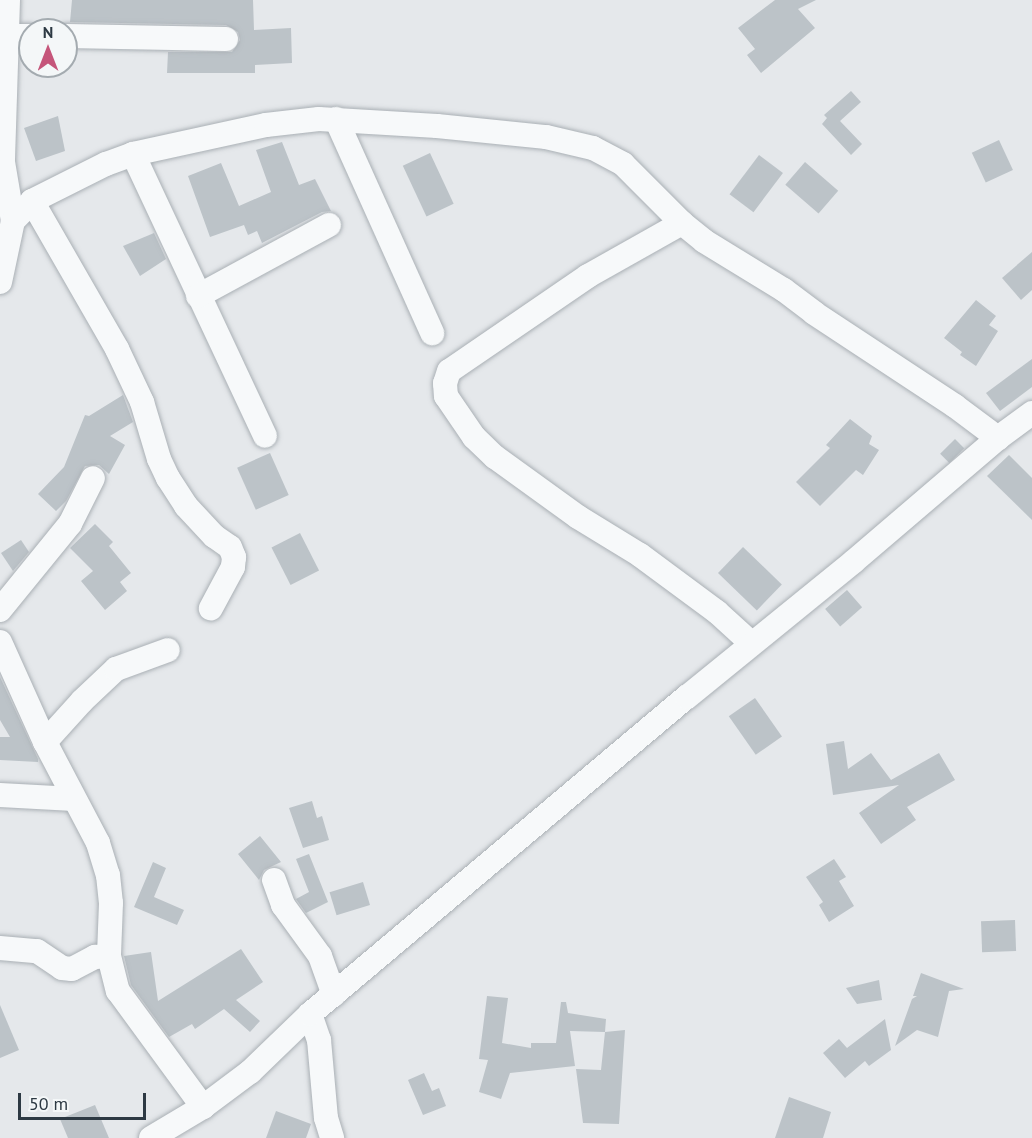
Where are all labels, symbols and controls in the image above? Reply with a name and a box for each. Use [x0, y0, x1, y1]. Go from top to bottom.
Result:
north arrow [18, 18, 78, 78]
text: N [43, 22, 53, 42]
scale bar [21, 1081, 148, 1119]
text: 50 m [29, 1092, 68, 1115]

